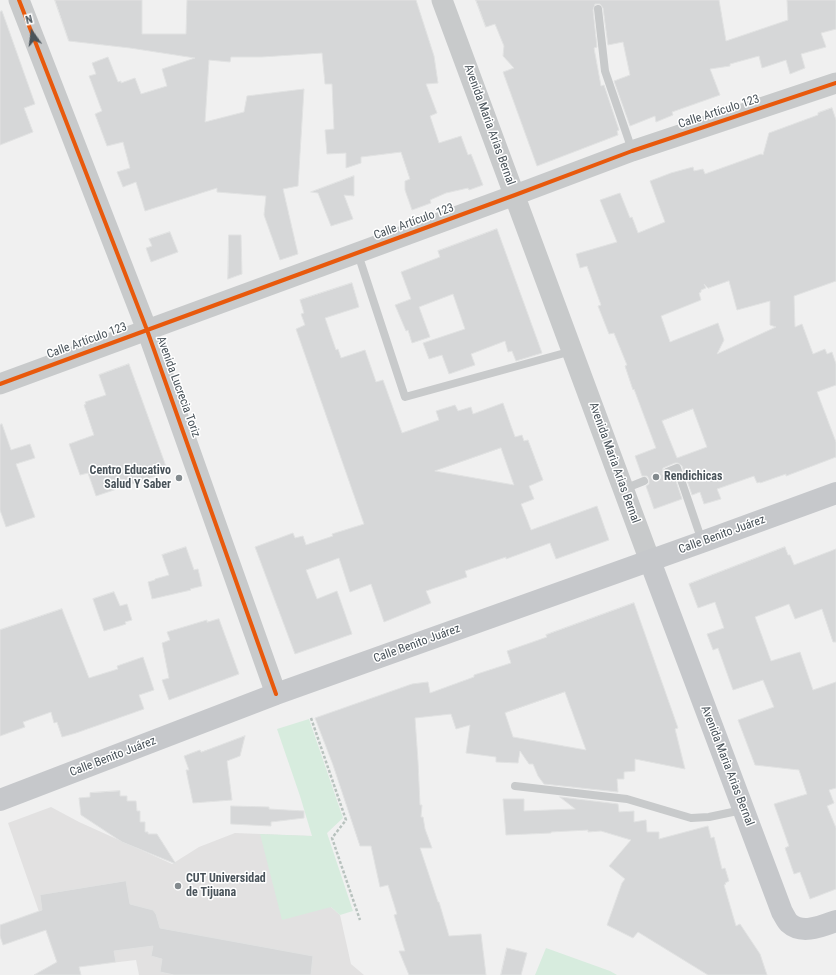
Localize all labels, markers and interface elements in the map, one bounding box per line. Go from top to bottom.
north arrow [12,12,52,52]
text: N [24,13,34,27]
street label: Avenida Maria Arias Bernal [460,63,518,187]
street label: Calle Artículo 123 [677,92,761,132]
street label: Calle Artículo 123 [372,201,456,243]
street label: Calle Artículo 123 [45,320,129,362]
street label: Avenida Lucrecia Toriz [153,335,203,439]
street label: Avenida Maria Arias Bernal [585,401,643,525]
place label: Centro Educativo Salud Y Saber [90,464,171,492]
place label: Rendichicas [664,470,722,484]
marker: Rendichicas [651,472,661,482]
marker: Centro Educativo Salud Y Saber [174,473,184,483]
street label: Calle Benito Juárez [677,513,767,557]
street label: Calle Benito Juárez [372,622,462,666]
street label: Avenida Maria Arias Bernal [697,704,757,828]
street label: Calle Benito Juárez [68,734,158,780]
place label: CUT Universidad de Tijuana [186,872,266,900]
marker: CUT Universidad de Tijuana [173,881,183,891]

